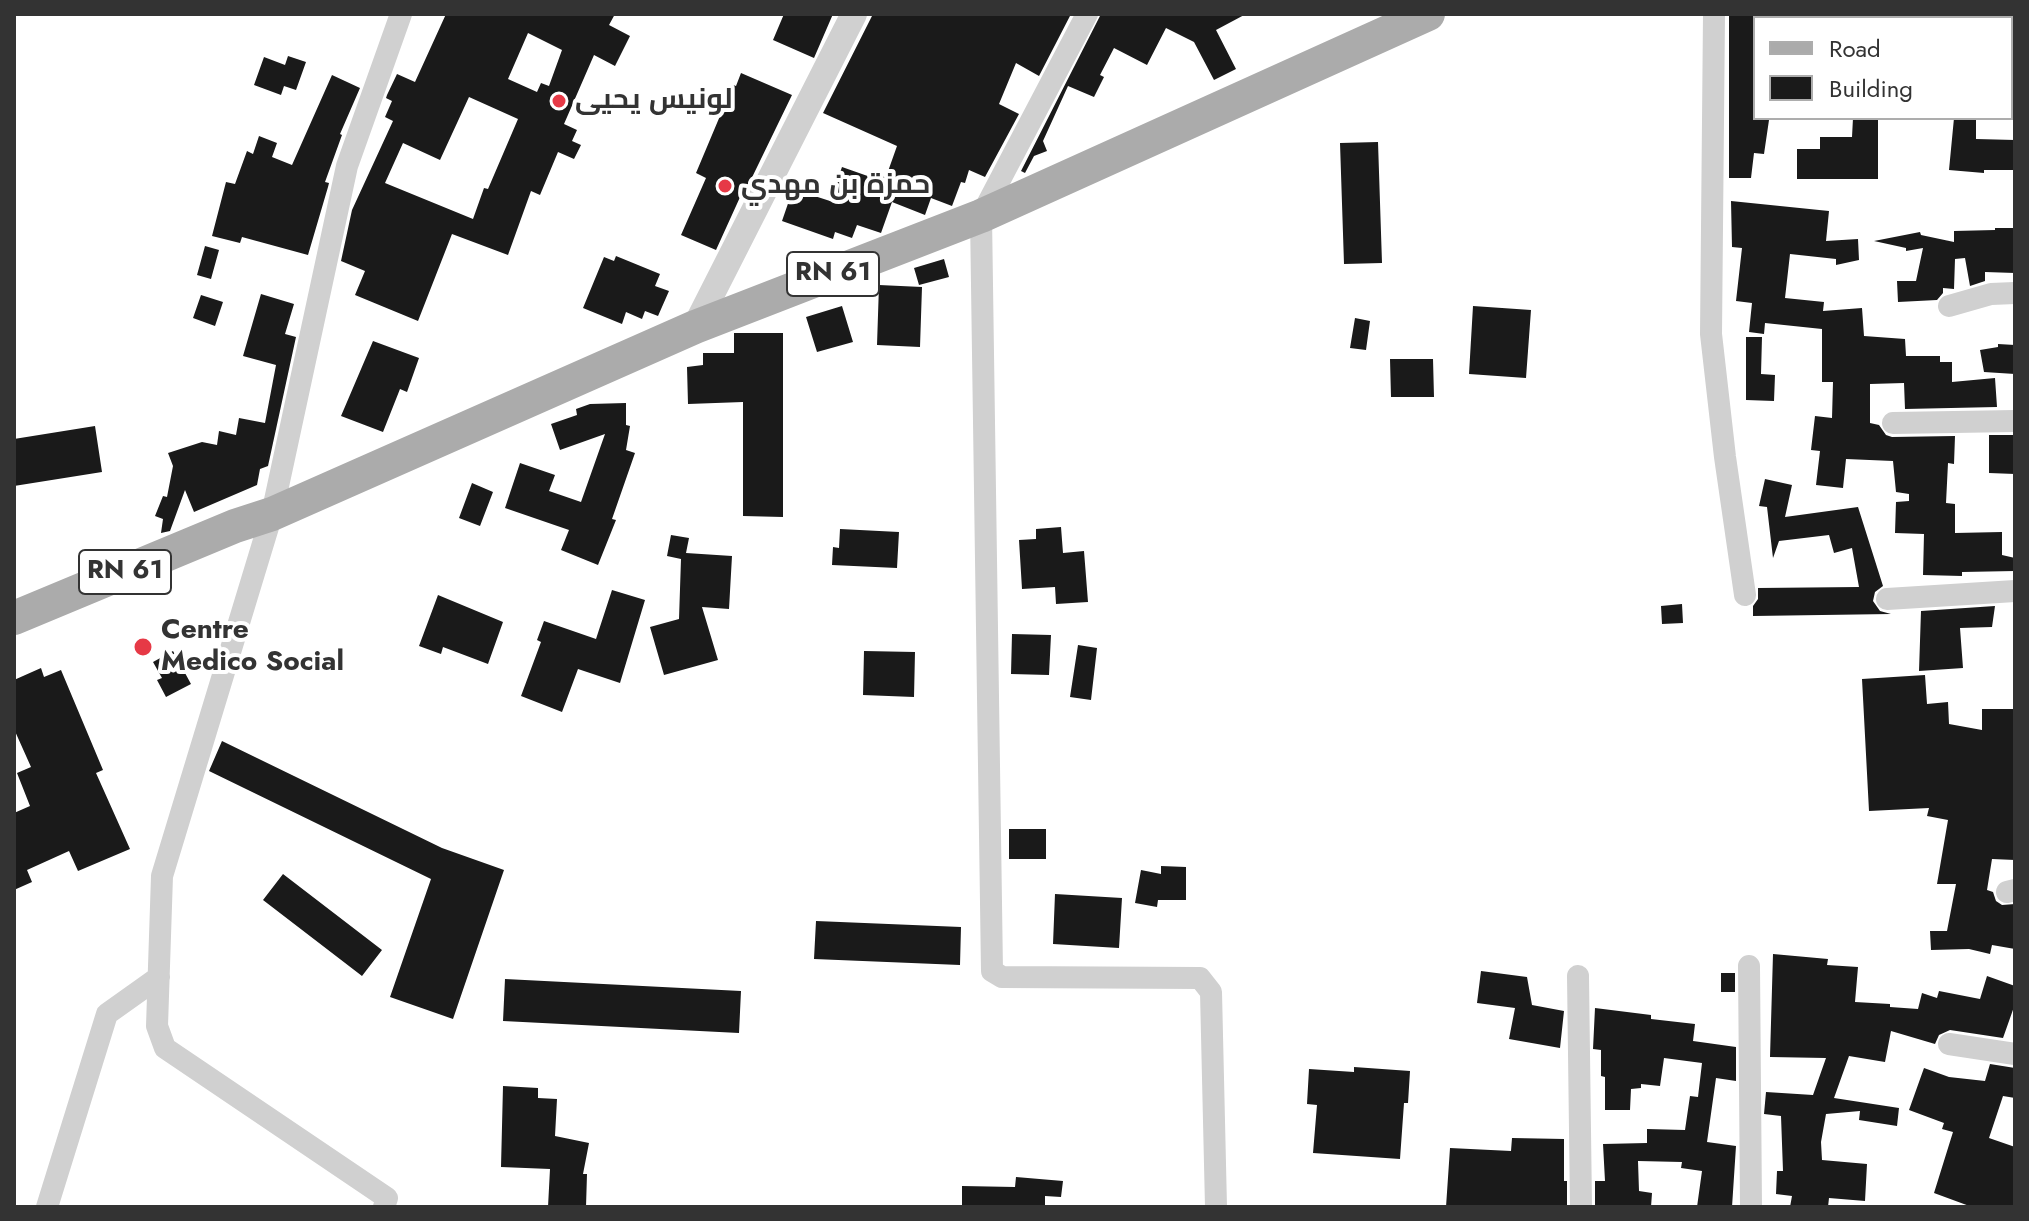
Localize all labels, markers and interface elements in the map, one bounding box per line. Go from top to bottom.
legend [1753,16,2013,120]
text: Road [1829,31,1881,66]
text: Building [1829,71,1913,106]
place label: لونيس يحيى [575,84,733,118]
marker: لونيس يحيى [550,92,568,110]
place label: حمزة بن مهدي [741,169,930,203]
marker: حمزة بن مهدي [716,177,734,195]
road number: RN 61 [787,252,879,296]
road number: RN 61 [79,550,171,594]
place label: Centre Medico Social [161,614,344,680]
marker: Centre Medico Social [132,636,154,658]

